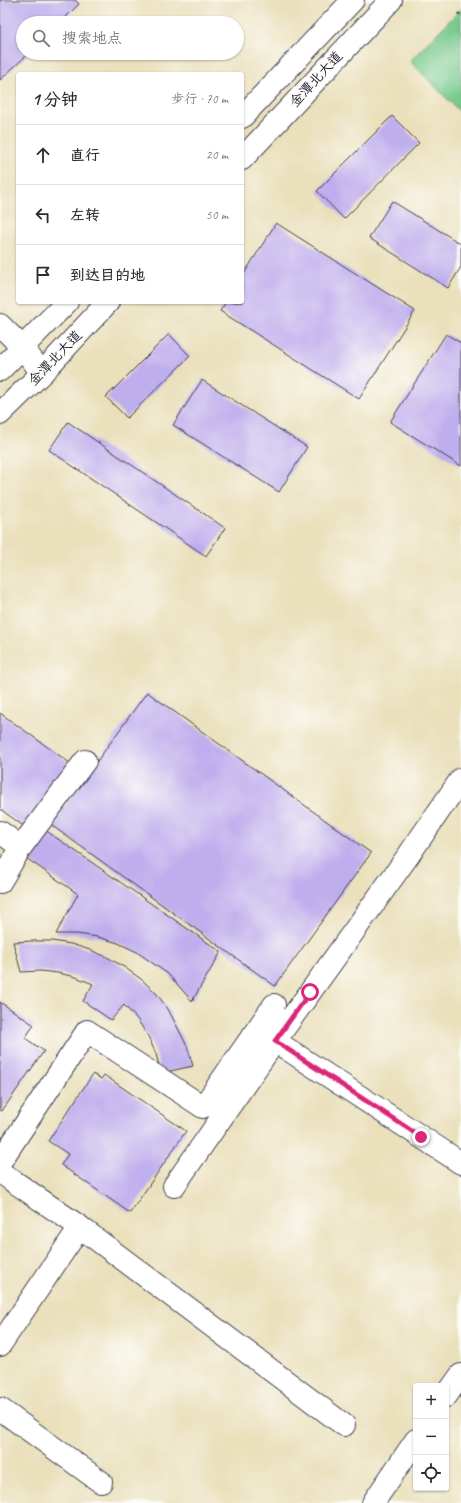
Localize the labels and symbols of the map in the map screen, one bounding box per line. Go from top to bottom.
street label: 金潭北大道 [286,48,346,110]
street label: 金潭北大道 [25,327,85,389]
route start [301,983,319,1001]
route end [412,1128,430,1146]

